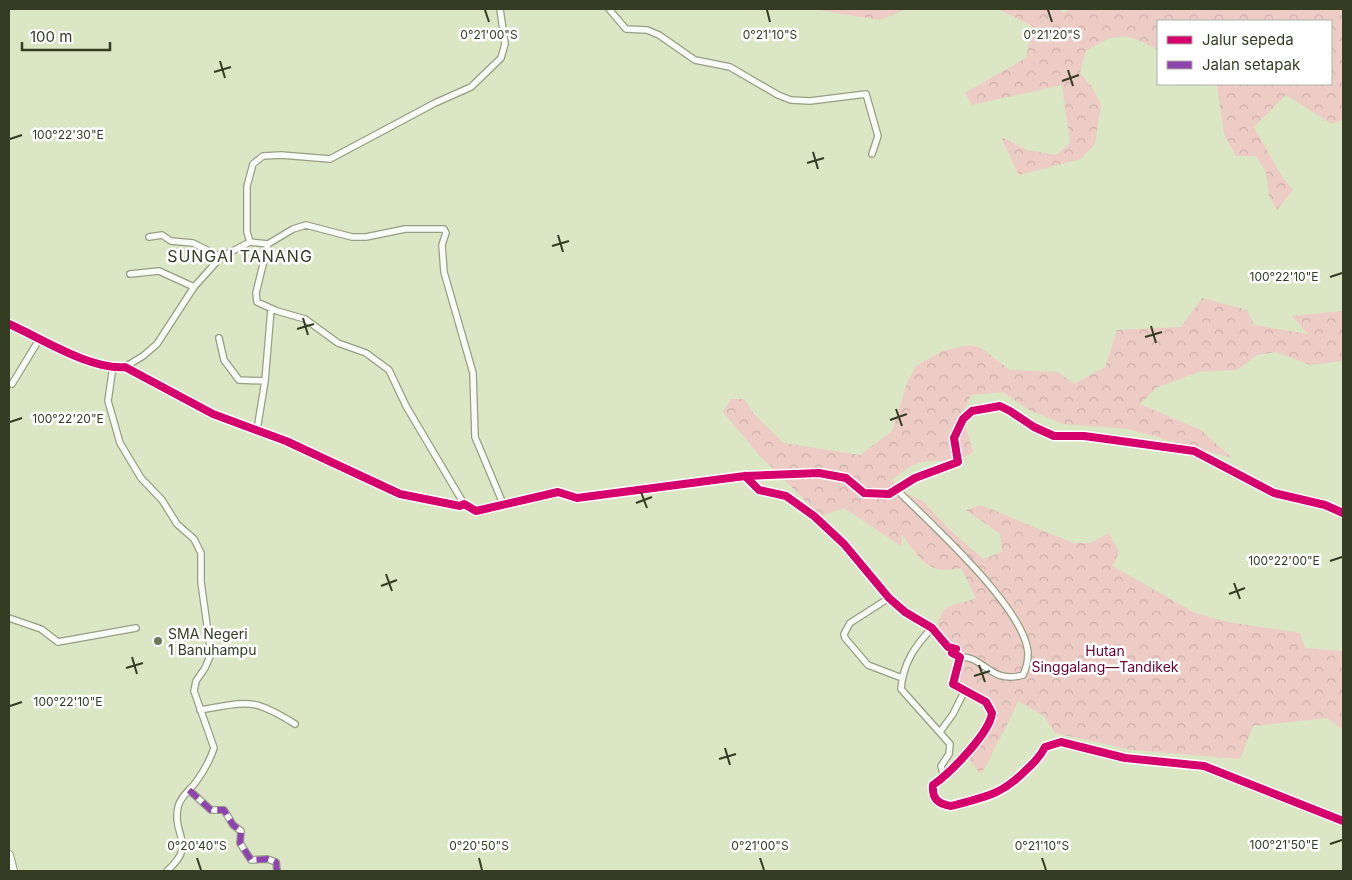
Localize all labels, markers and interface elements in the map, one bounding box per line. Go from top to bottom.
scale bar [22,20,110,52]
legend [1157,20,1332,85]
text: 100 m [30,27,72,46]
text: 0°21'00"S [460,27,518,42]
text: 0°21'10"S [743,27,798,42]
text: 0°21'20"S [1023,27,1081,42]
text: Jalur sepeda [1202,30,1294,49]
text: Jalan setapak [1202,55,1301,74]
text: 100°22'30"E [32,127,104,142]
district label: SUNGAI TANANG [167,246,313,266]
text: 100°22'10"E [1250,269,1318,284]
text: 100°22'20"E [32,411,104,426]
text: 100°22'00"E [1248,553,1320,568]
place label: SMA Negeri 1 Banuhampu [168,625,256,658]
marker: SMA Negeri 1 Banuhampu [152,635,164,647]
park label: Hutan Singgalang—Tandikek [1031,642,1179,675]
text: 100°22'10"E [34,694,102,709]
text: 100°21'50"E [1250,837,1318,852]
text: 0°20'40"S [167,838,227,853]
text: 0°20'50"S [449,838,509,853]
text: 0°21'00"S [731,838,789,853]
text: 0°21'10"S [1015,838,1070,853]

